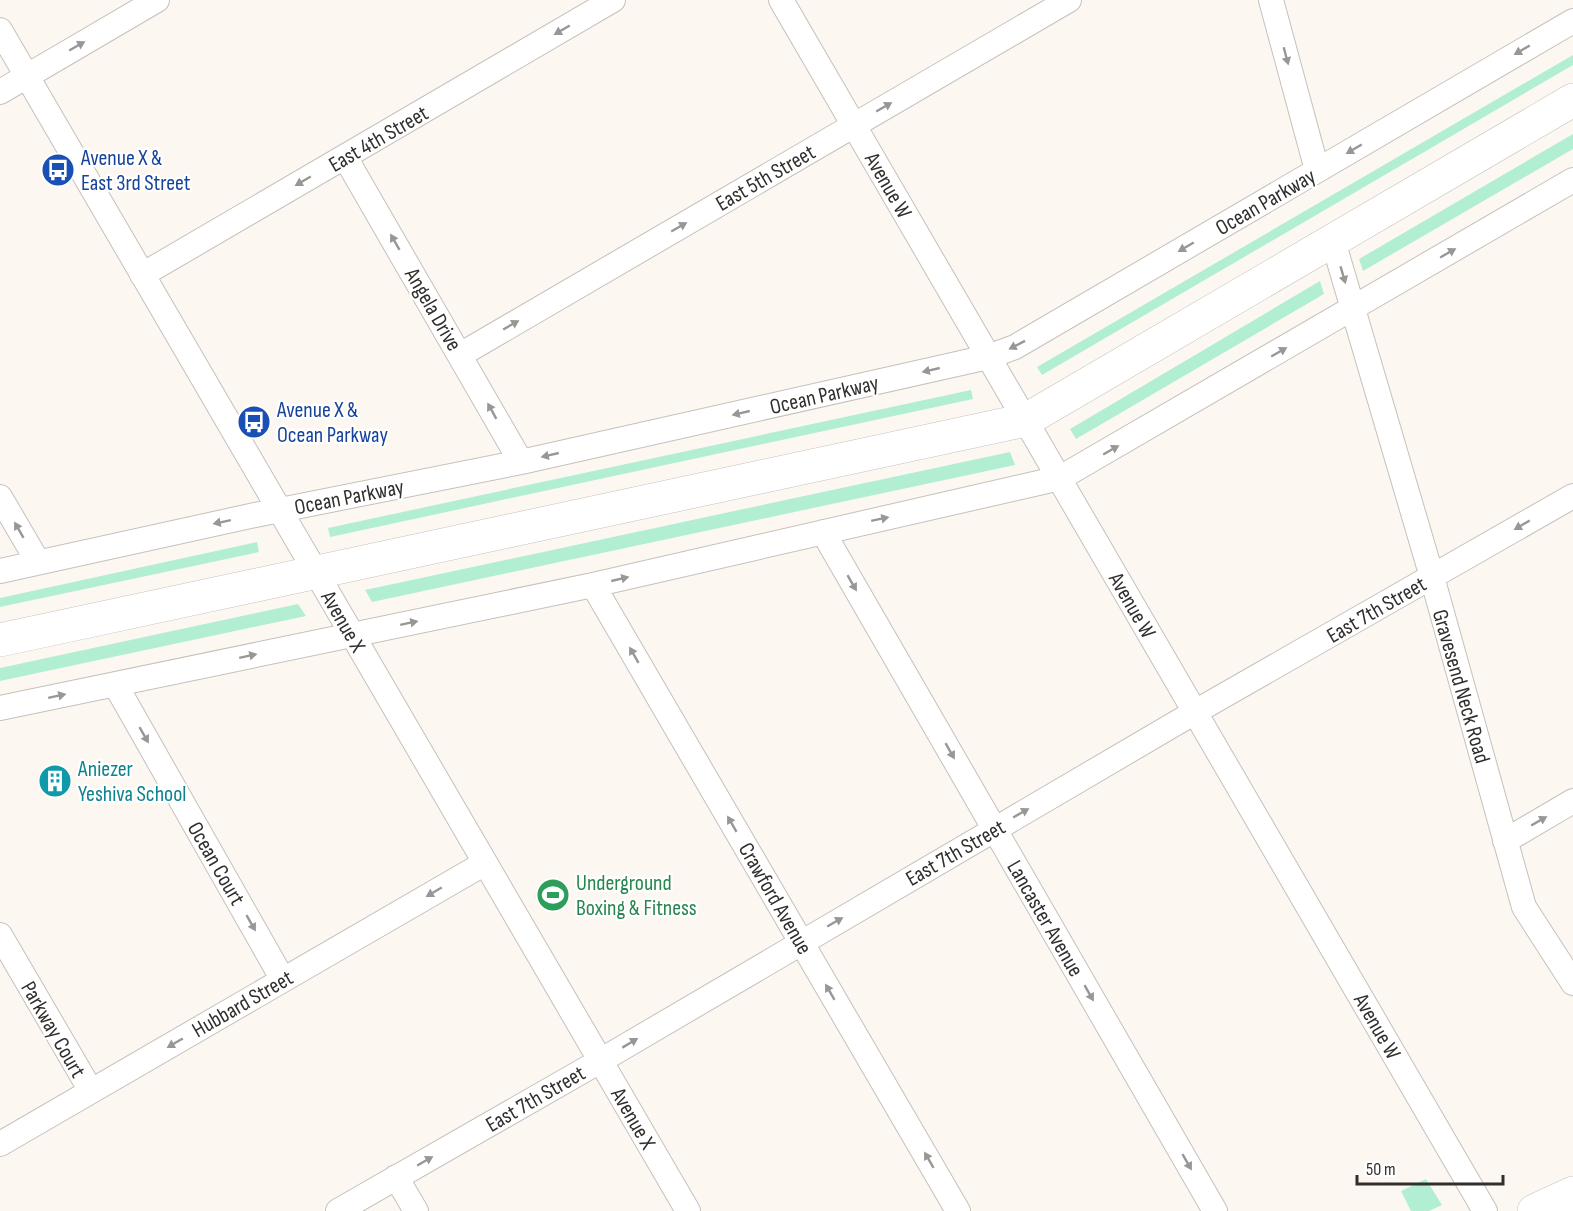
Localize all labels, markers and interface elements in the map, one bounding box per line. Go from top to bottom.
one-way arrow [554,24,570,35]
one-way arrow [69,41,85,52]
one-way arrow [1514,45,1531,55]
one-way arrow [1282,47,1292,66]
street label: East 4th Street [324,100,434,179]
one-way arrow [876,102,892,113]
street label: East 5th Street [711,139,820,218]
one-way arrow [1346,143,1362,154]
place label: Avenue X & East 3rd Street [80,145,191,197]
street label: Avenue W [858,147,917,224]
bus stop icon: Avenue X & East 3rd Street [40,152,76,188]
street label: Ocean Parkway [1211,163,1321,242]
one-way arrow [295,176,312,186]
one-way arrow [671,222,688,232]
one-way arrow [389,234,400,250]
one-way arrow [1177,242,1194,252]
one-way arrow [1439,248,1456,258]
street label: Angela Drive [398,263,467,356]
one-way arrow [1339,266,1348,284]
one-way arrow [503,320,519,331]
one-way arrow [1008,339,1026,349]
one-way arrow [1271,346,1287,357]
one-way arrow [921,366,940,375]
street label: Ocean Parkway [767,370,882,421]
place label: Avenue X & Ocean Parkway [276,397,388,449]
one-way arrow [487,402,497,419]
bus stop icon: Avenue X & Ocean Parkway [236,404,272,440]
one-way arrow [732,408,750,418]
one-way arrow [1103,444,1119,455]
one-way arrow [541,451,560,461]
street label: Ocean Parkway [292,474,407,521]
one-way arrow [871,514,889,524]
one-way arrow [212,518,231,527]
one-way arrow [1513,520,1530,530]
one-way arrow [14,521,24,538]
street label: Avenue W [1102,567,1161,644]
street label: East 7th Street [1322,571,1432,650]
one-way arrow [611,573,629,583]
one-way arrow [847,574,857,591]
street label: Avenue X [314,585,371,658]
street label: Gravesend Neck Road [1426,606,1495,766]
one-way arrow [399,618,418,627]
one-way arrow [629,646,639,663]
one-way arrow [239,651,258,660]
one-way arrow [48,691,67,700]
one-way arrow [139,727,149,744]
one-way arrow [944,743,954,760]
place label: Aniezer Yeshiva School [77,756,186,808]
building icon: Aniezer Yeshiva School [37,763,73,799]
one-way arrow [1013,808,1029,819]
street label: East 7th Street [901,814,1011,893]
one-way arrow [727,816,738,832]
one-way arrow [1531,816,1548,826]
street label: Ocean Court [181,817,251,911]
street label: Crawford Avenue [732,838,818,959]
street label: Lancaster Avenue [1001,856,1089,982]
place label: Underground Boxing & Fitness [576,870,697,922]
sports icon: Underground Boxing & Fitness [535,877,571,913]
one-way arrow [425,887,442,897]
one-way arrow [245,915,256,931]
one-way arrow [826,917,843,927]
street label: Hubbard Street [187,964,298,1044]
street label: Parkway Court [14,977,91,1083]
one-way arrow [825,984,836,1000]
one-way arrow [1084,985,1094,1002]
street label: Avenue W [1347,988,1406,1065]
one-way arrow [167,1037,183,1048]
one-way arrow [622,1037,638,1048]
street label: East 7th Street [481,1060,591,1139]
street label: Avenue X [604,1082,661,1155]
scale bar [1357,1148,1502,1186]
one-way arrow [924,1152,934,1169]
one-way arrow [1181,1154,1192,1170]
one-way arrow [417,1155,433,1166]
text: 50 m [1366,1159,1396,1180]

